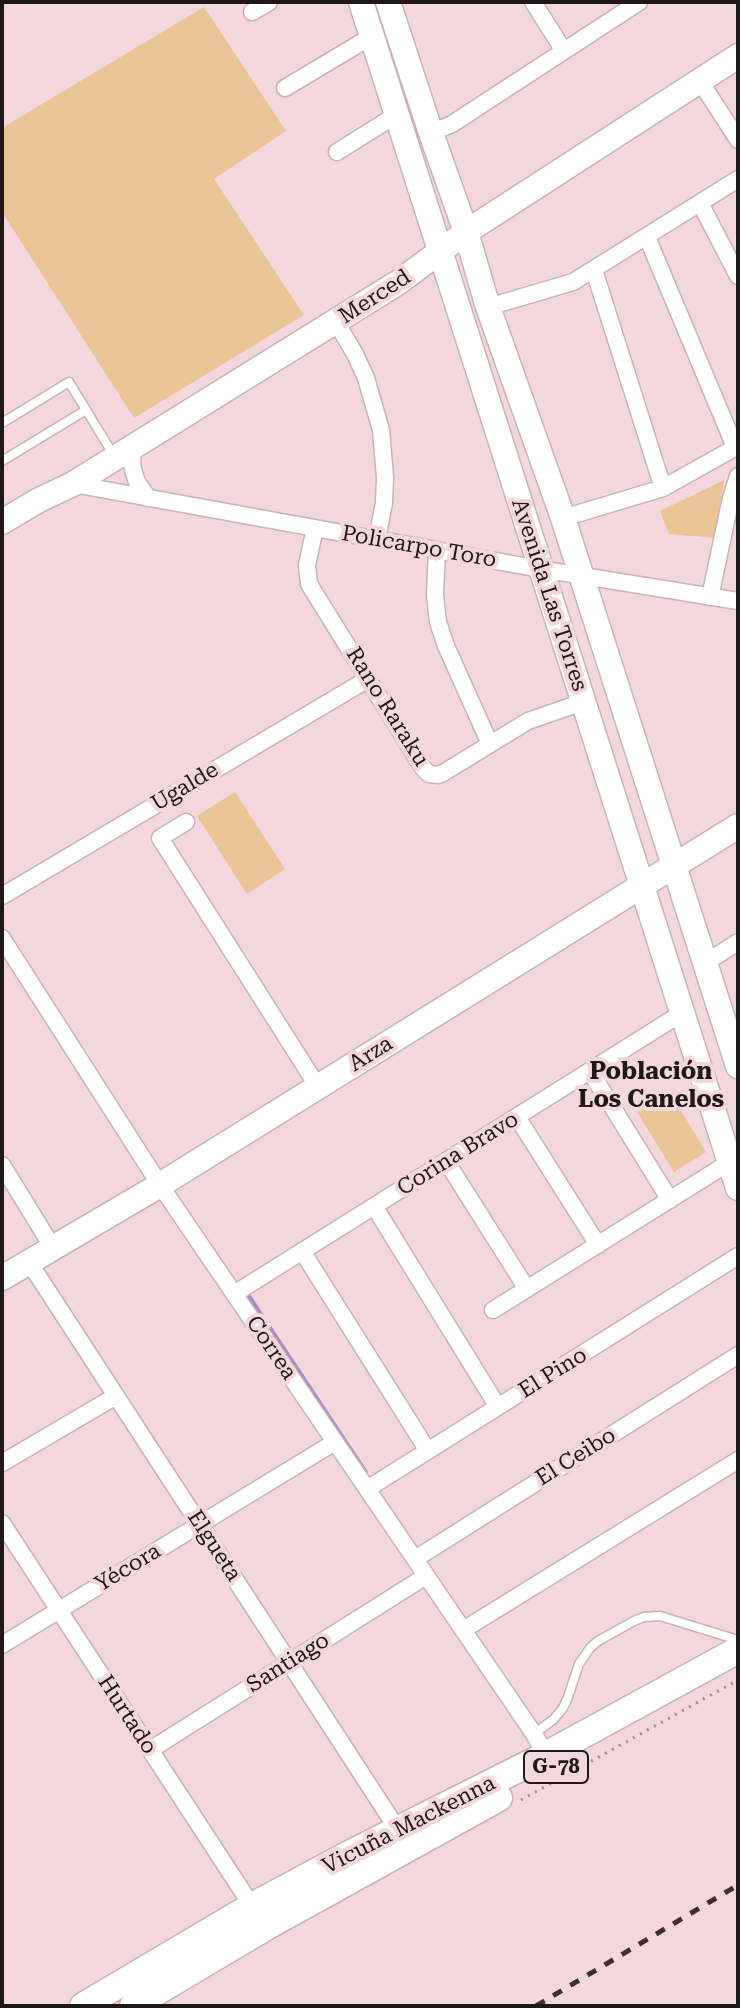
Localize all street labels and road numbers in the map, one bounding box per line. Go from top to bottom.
street label: Merced [334,264,416,330]
street label: Avenida Las Torres [505,495,593,695]
street label: Policarpo Toro [339,520,499,574]
street label: Rano Raraku [340,643,434,771]
street label: Ugalde [147,757,223,817]
street label: Arza [344,1030,398,1078]
street label: Corina Bravo [393,1106,523,1202]
street label: Correa [240,1311,302,1385]
street label: El Pino [514,1342,592,1404]
street label: El Ceibo [531,1422,621,1492]
street label: Elgueta [181,1506,247,1586]
street label: Yécora [90,1538,166,1598]
street label: Santiago [242,1627,334,1699]
street label: Hurtado [92,1671,162,1759]
road number: G-78 [524,1751,588,1783]
street label: Vicuña Mackenna [318,1770,500,1880]

